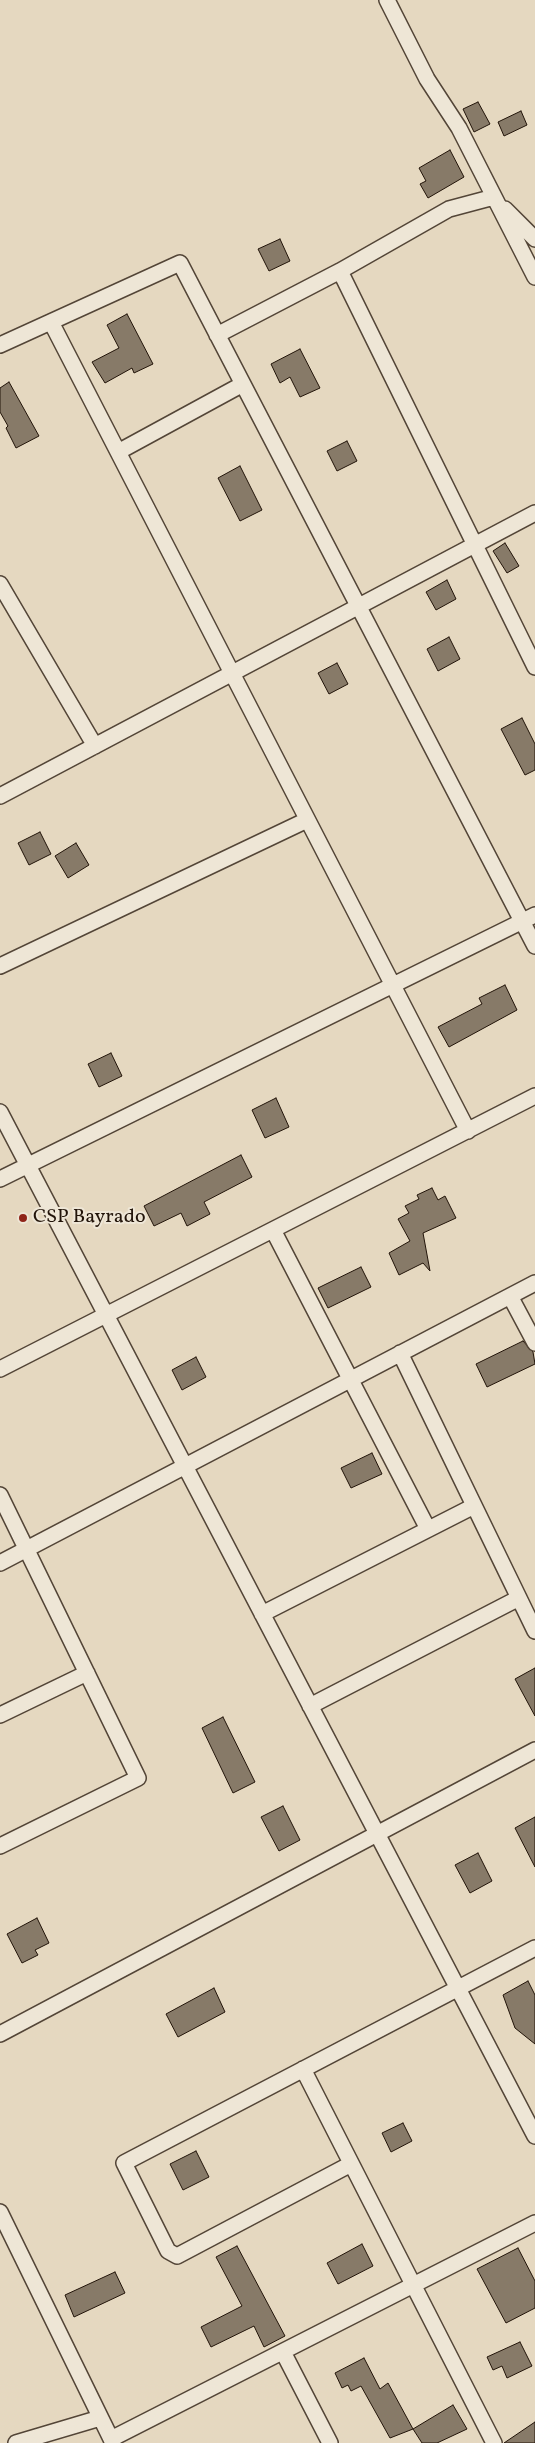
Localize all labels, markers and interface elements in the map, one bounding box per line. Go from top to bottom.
place label: CSP Bayrado [33,1206,146,1230]
marker: CSP Bayrado [17,1212,29,1224]

